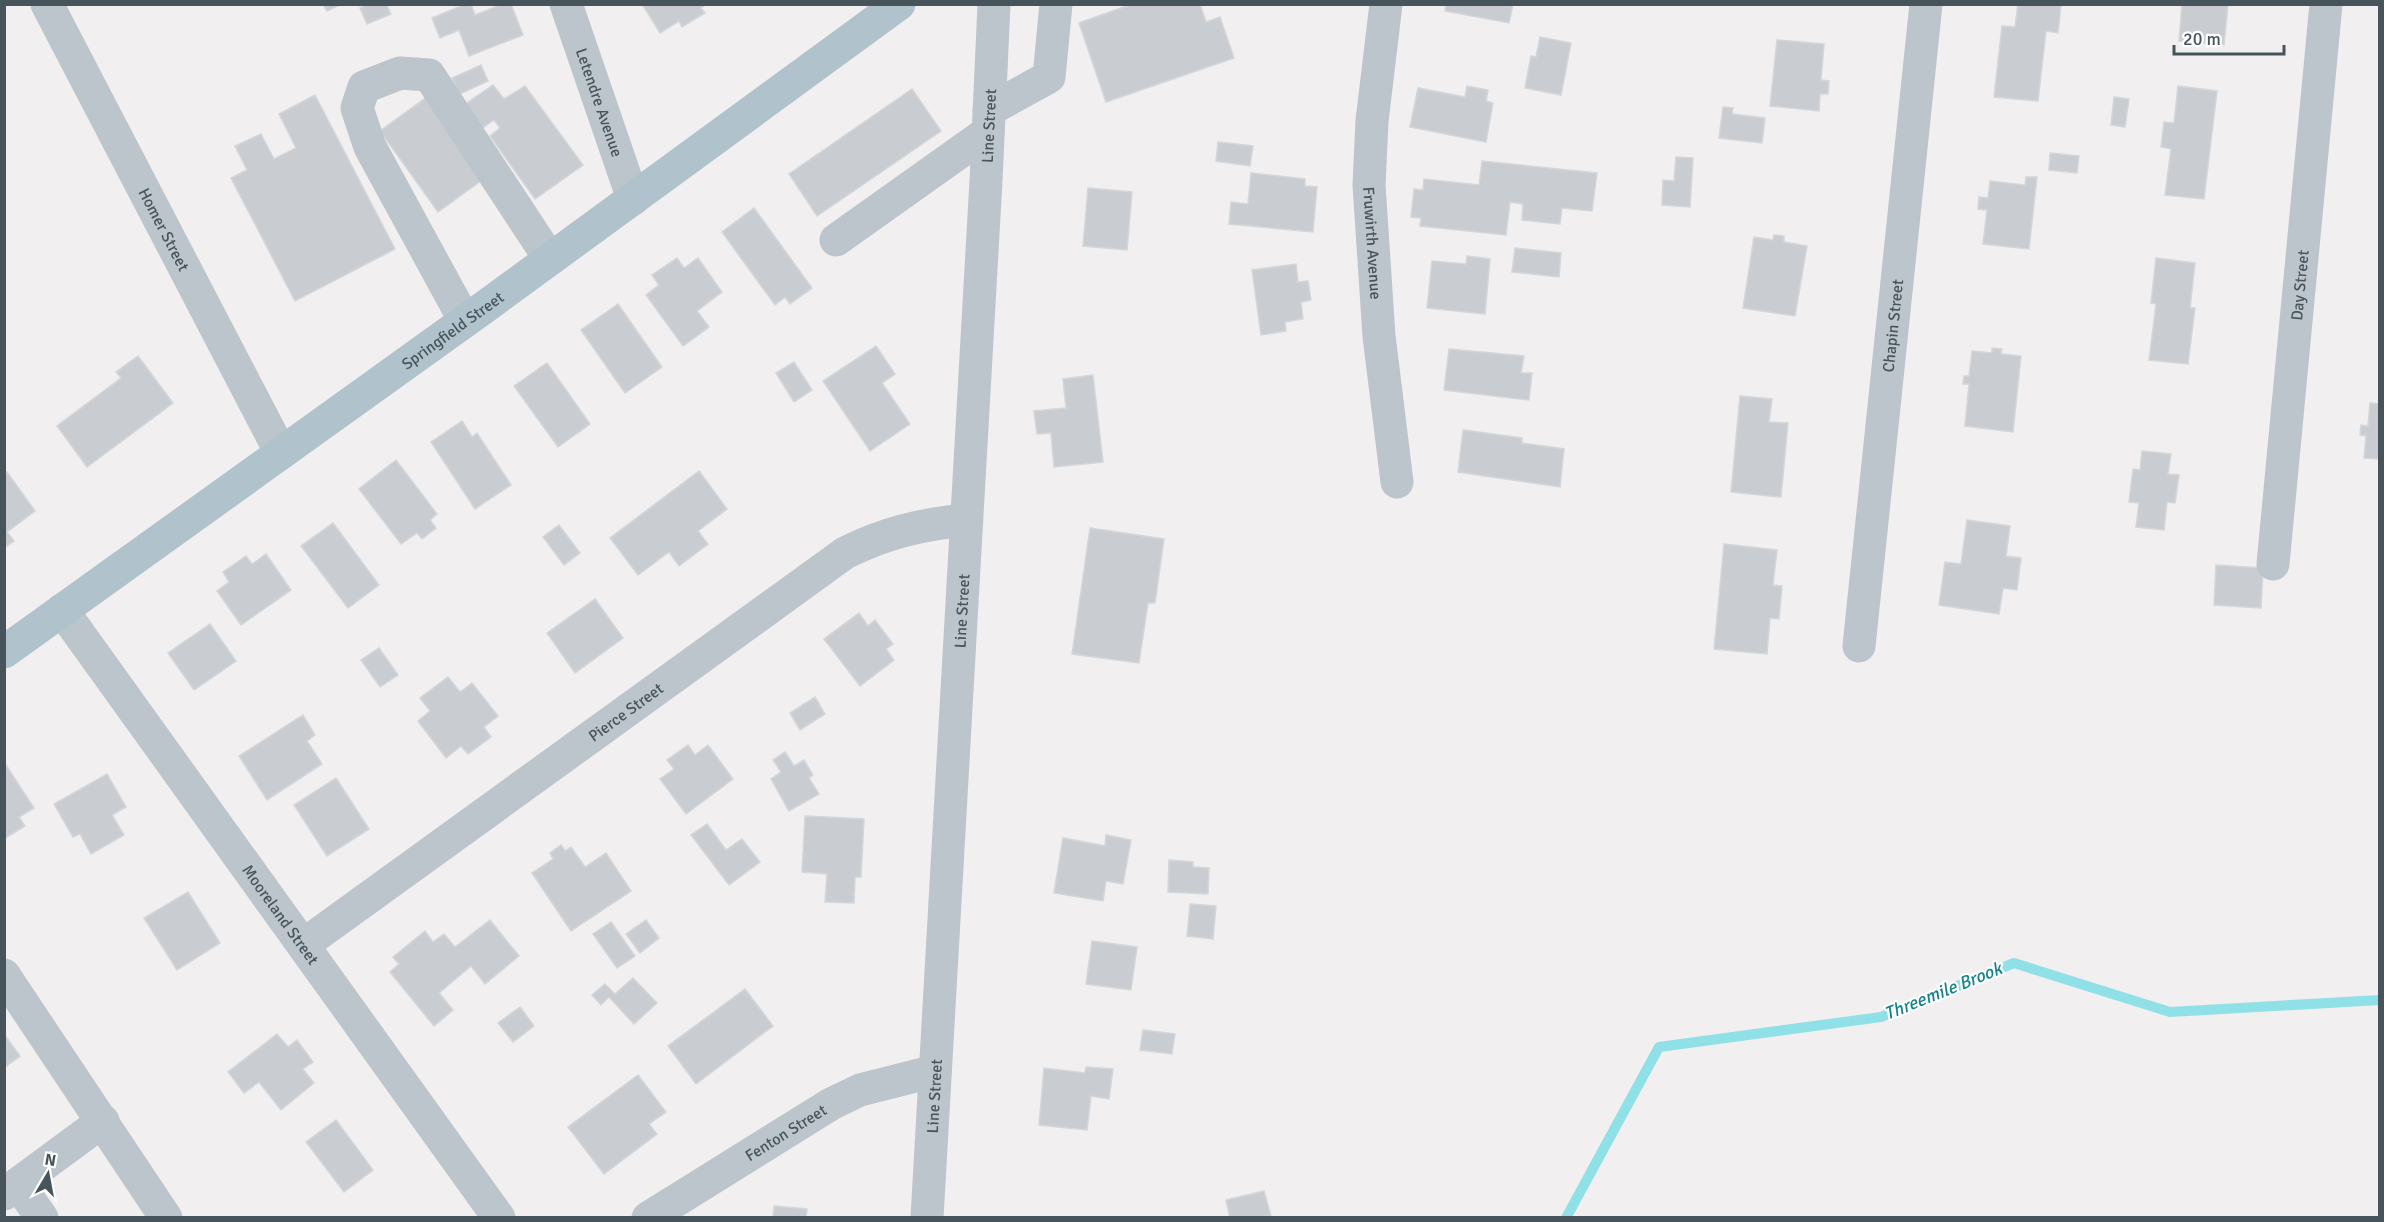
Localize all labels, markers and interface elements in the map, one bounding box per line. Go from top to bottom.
scale bar [2174,18,2284,56]
text: 20 m [2183,28,2221,50]
street label: Letendre Avenue [571,46,627,160]
street label: Line Street [978,88,1001,163]
street label: Homer Street [134,185,194,275]
street label: Fruwirth Avenue [1358,186,1386,300]
street label: Day Street [2287,249,2314,322]
street label: Chapin Street [1879,278,1908,373]
street label: Springfield Street [398,287,508,374]
street label: Line Street [950,573,975,649]
street label: Pierce Street [585,679,668,746]
street label: Mooreland Street [237,861,323,969]
water label: Threemile Brook [1881,957,2007,1025]
street label: Line Street [923,1058,947,1134]
street label: Fenton Street [742,1100,831,1166]
north arrow [18,1144,78,1204]
text: N [43,1149,58,1171]

